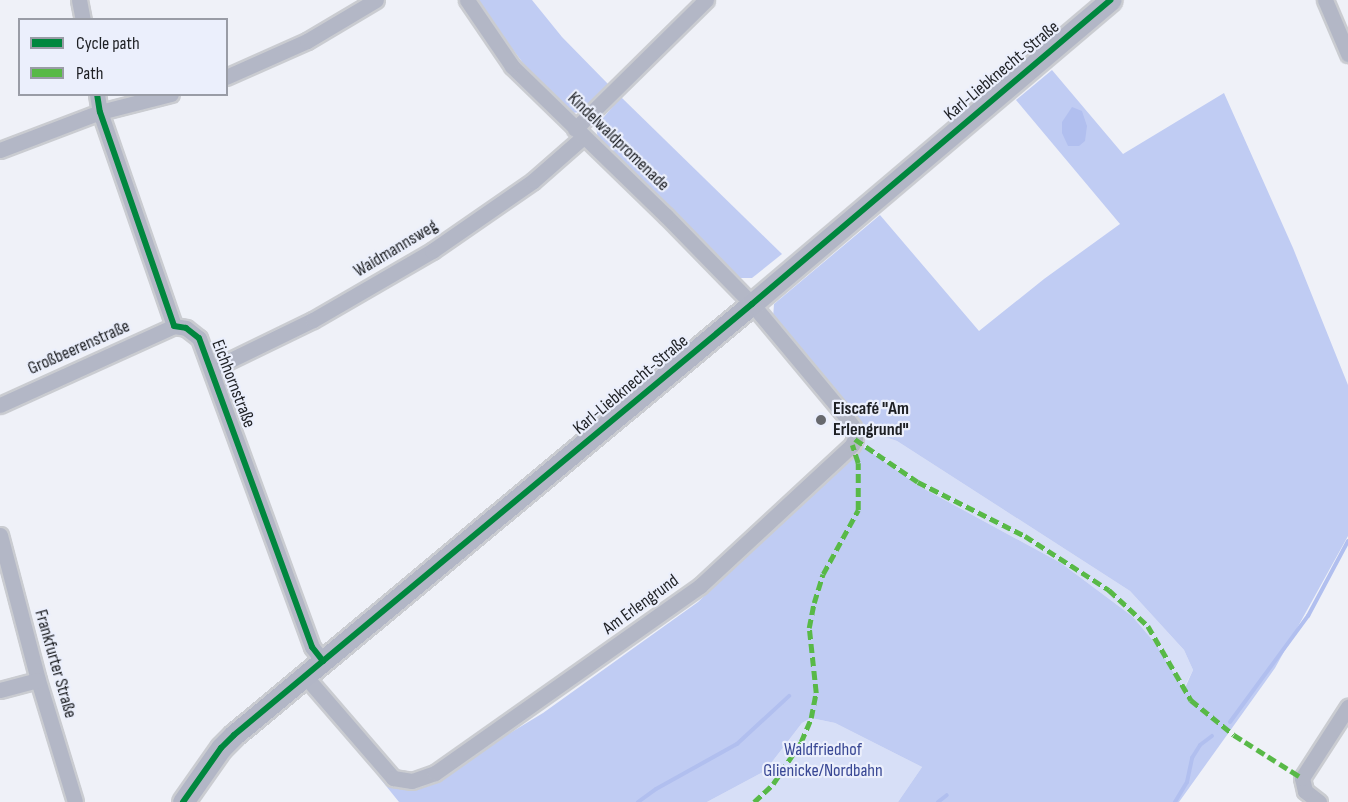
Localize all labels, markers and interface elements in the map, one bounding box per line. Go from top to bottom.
street label: Karl-Liebknecht-Straße [940,17,1064,125]
legend [18,18,228,96]
text: Cycle path [76,33,140,54]
text: Path [76,63,104,84]
street label: Kindelwaldpromenade [563,88,673,196]
street label: Waidmannsweg [350,216,442,282]
street label: Großbeerenstraße [25,316,133,380]
street label: Karl-Liebknecht-Straße [569,331,693,439]
street label: Eichhornstraße [206,337,260,431]
place label: Eiscafé "Am Erlengrund" [833,399,909,442]
marker: Eiscafé "Am Erlengrund" [814,413,828,427]
street label: Am Erlengrund [599,570,683,640]
street label: Frankfurter Straße [29,607,81,721]
park label: Waldfriedhof Glienicke/Nordbahn [763,740,883,783]

